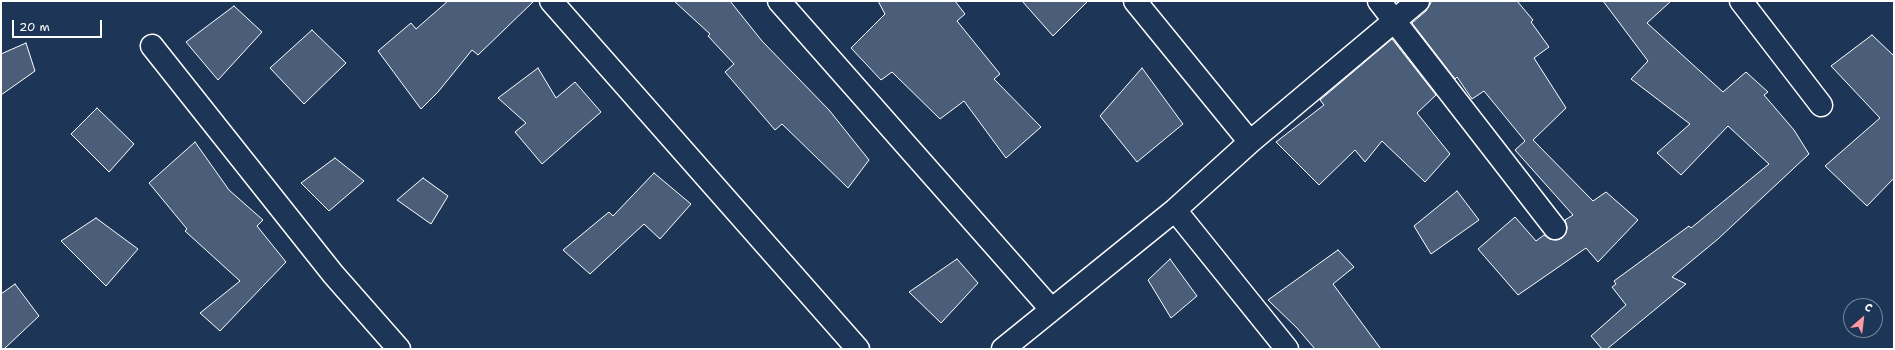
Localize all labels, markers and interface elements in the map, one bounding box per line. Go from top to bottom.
scale bar [14,12,104,38]
text: 20 m [19,19,50,35]
north arrow [1843,298,1883,338]
text: С [1862,300,1875,316]

